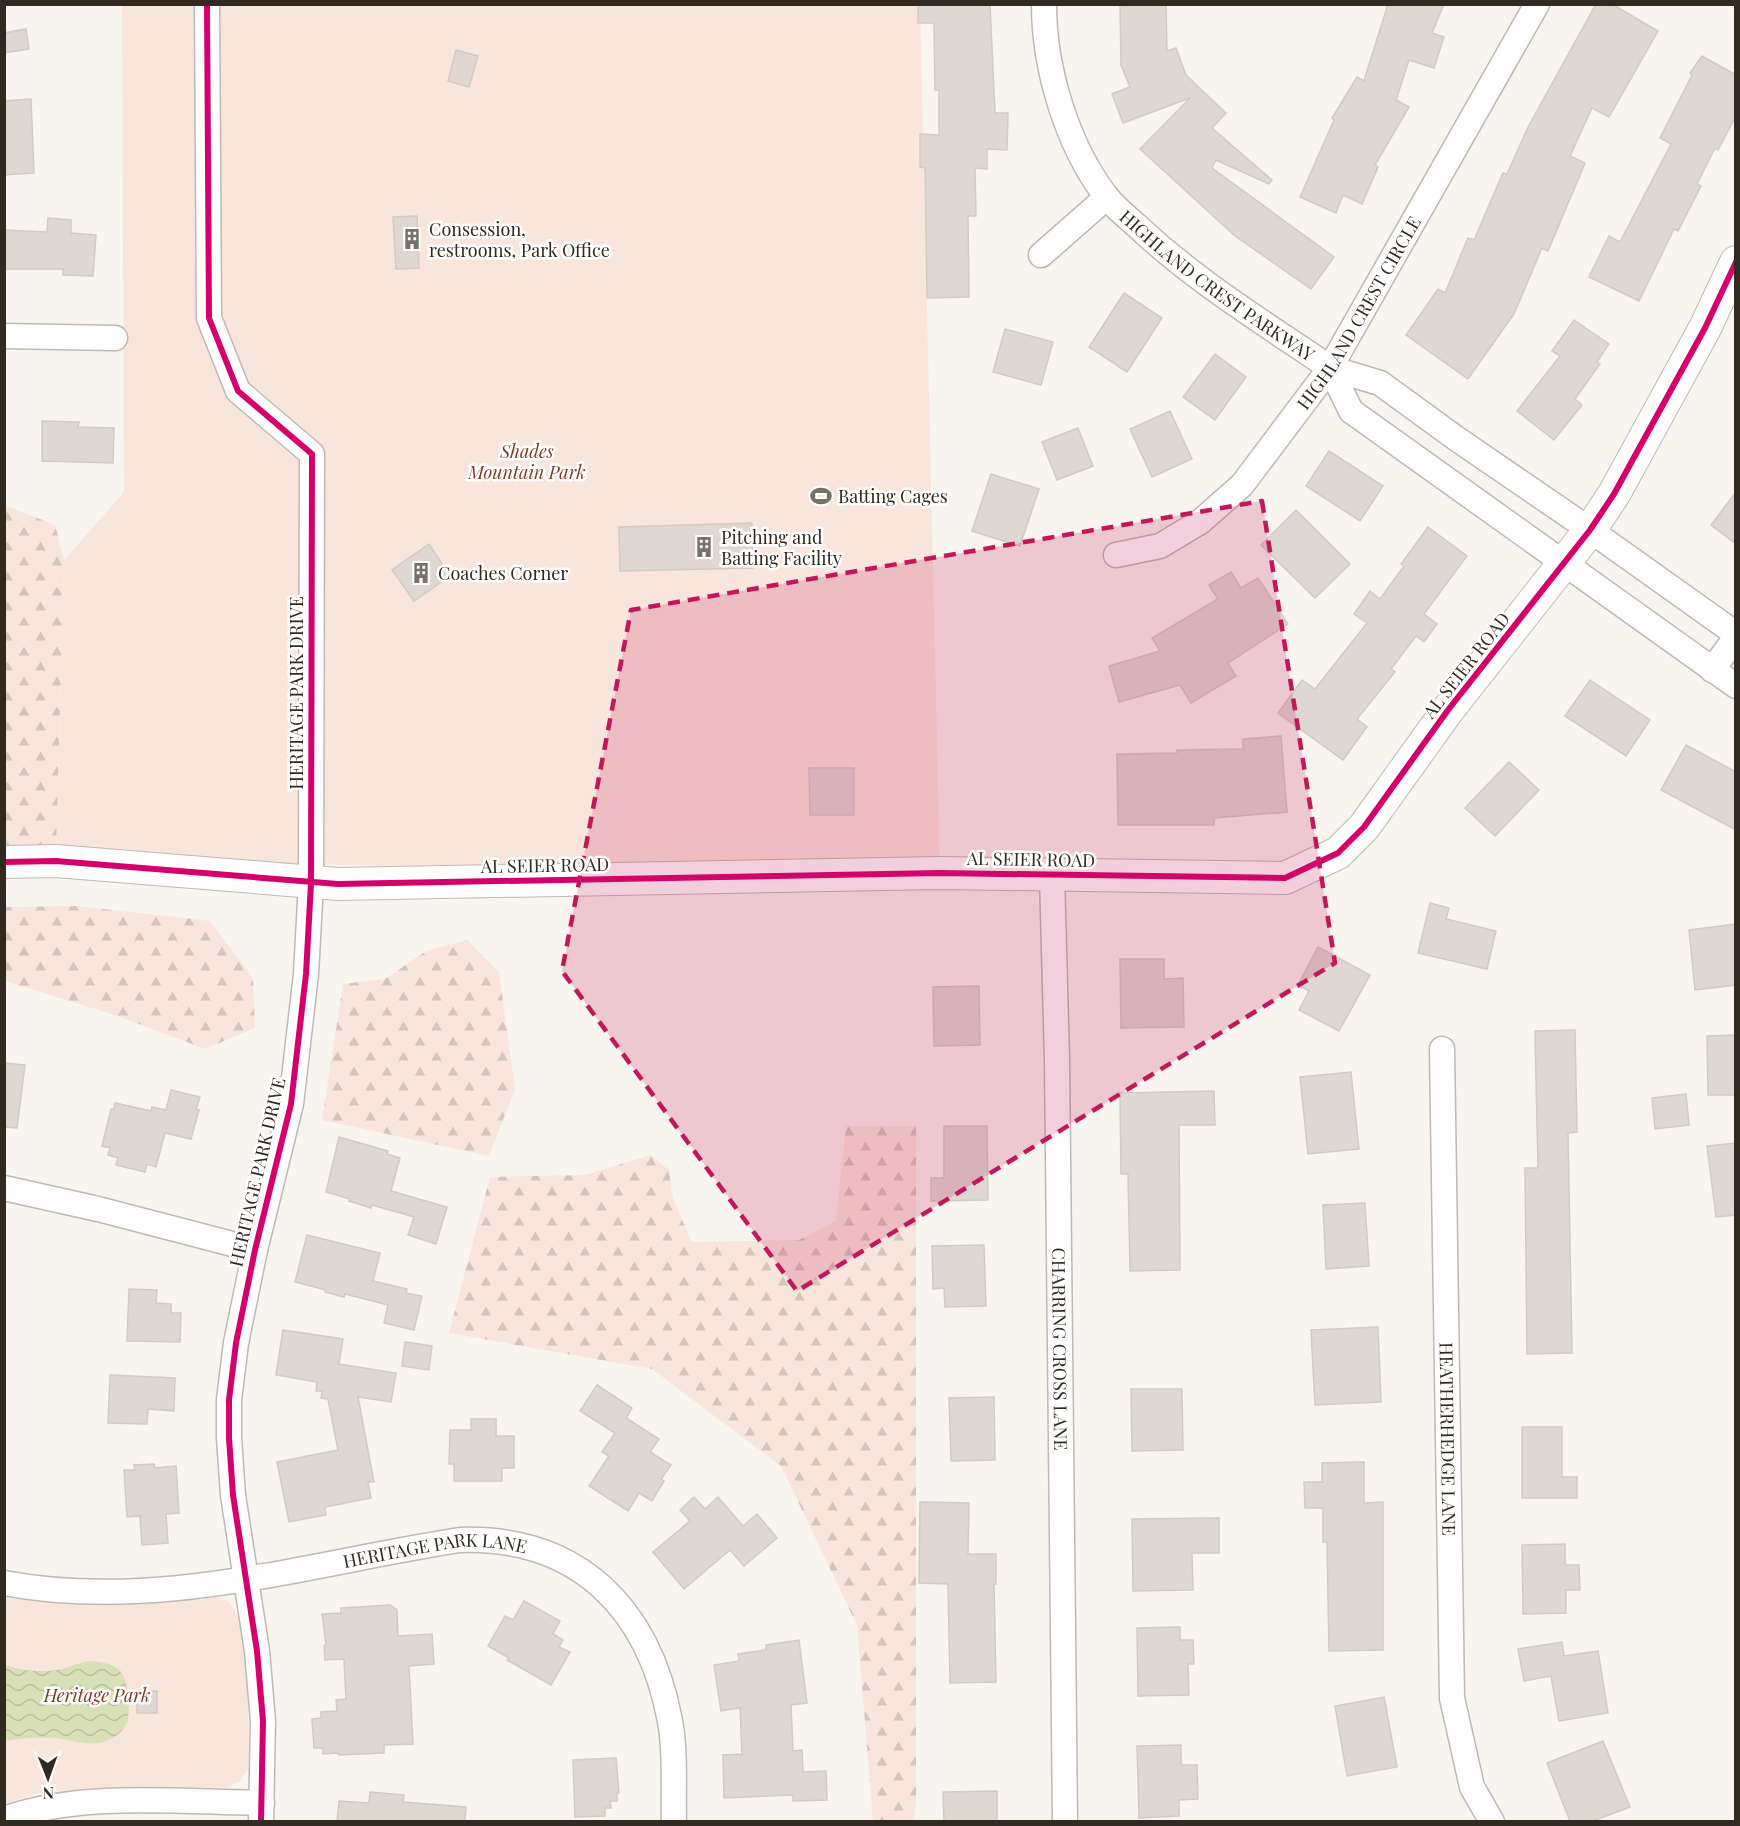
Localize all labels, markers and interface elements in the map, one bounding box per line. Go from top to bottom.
street label: HIGHLAND CREST PARKWAY [1115,204,1320,366]
street label: HIGHLAND CREST CIRCLE [1291,212,1426,414]
place label: Consession, restrooms, Park Office [429,217,610,262]
building icon: Consession, restrooms, Park Office [400,227,424,251]
park label: Shades Mountain Park [467,439,586,484]
sports icon: Batting Cages [809,484,833,508]
place label: Batting Cages [838,484,948,508]
place label: Pitching and Batting Facility [721,525,842,570]
building icon: Pitching and Batting Facility [692,535,716,559]
building icon: Coaches Corner [409,561,433,585]
place label: Coaches Corner [438,561,568,585]
street label: HERITAGE PARK DRIVE [284,596,308,790]
street label: AL SEIER ROAD [1416,607,1515,724]
street label: AL SEIER ROAD [966,846,1095,872]
street label: AL SEIER ROAD [480,852,609,878]
street label: HERITAGE PARK DRIVE [224,1075,290,1269]
street label: CHARRING CROSS LANE [1047,1247,1073,1450]
street label: HEATHERHEDGE LANE [1435,1342,1461,1536]
street label: HERITAGE PARK LANE [341,1527,529,1573]
park label: Heritage Park [43,1683,150,1707]
north arrow [18,1748,78,1808]
text: N [42,1783,54,1804]

